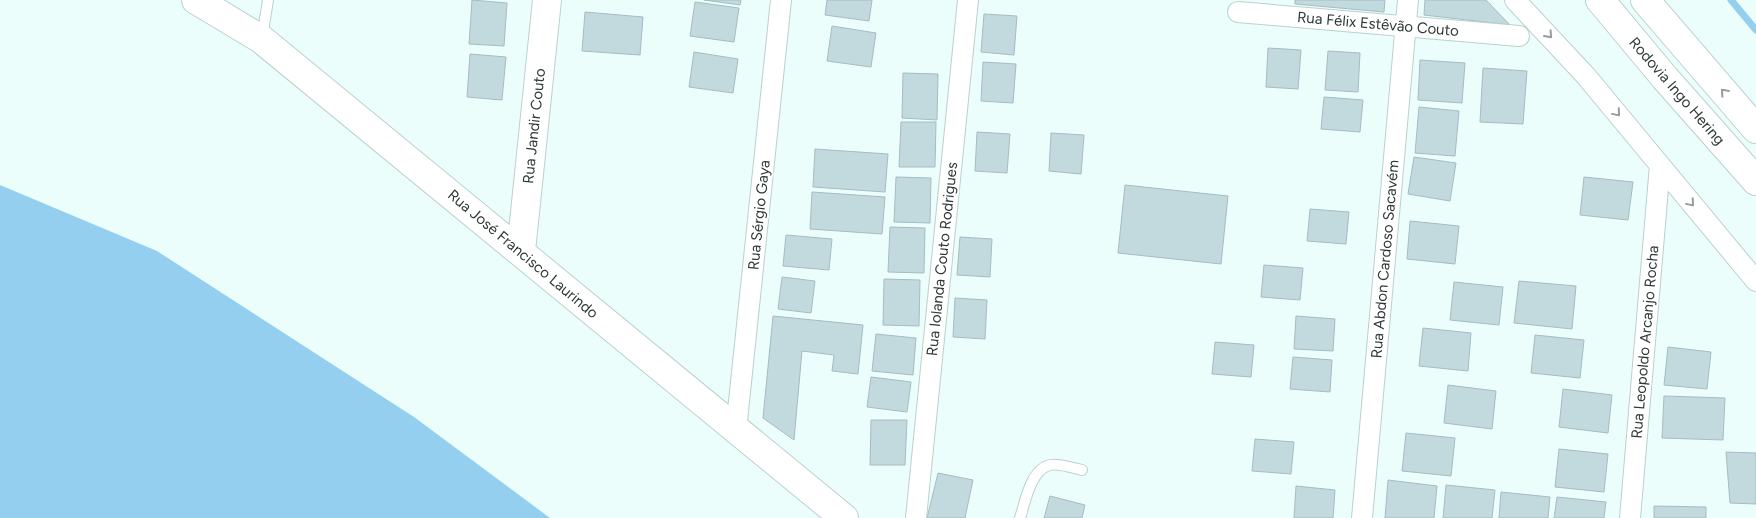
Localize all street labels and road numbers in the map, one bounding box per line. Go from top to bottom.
street label: Rua Félix Estêvão Couto [1296,8,1460,40]
street label: Rodovia Ingo Hering [1625,33,1729,149]
street label: Rua Jandir Couto [519,67,549,185]
street label: Rua Sérgio Gaya [744,159,774,271]
street label: Rua Abdon Cardoso Sacavém [1367,159,1403,359]
street label: Rua Iolanda Couto Rodrigues [923,161,961,357]
street label: Rua José Francisco Laurindo [444,186,602,322]
street label: Rua Leopoldo Arcanjo Rocha [1628,245,1662,439]

